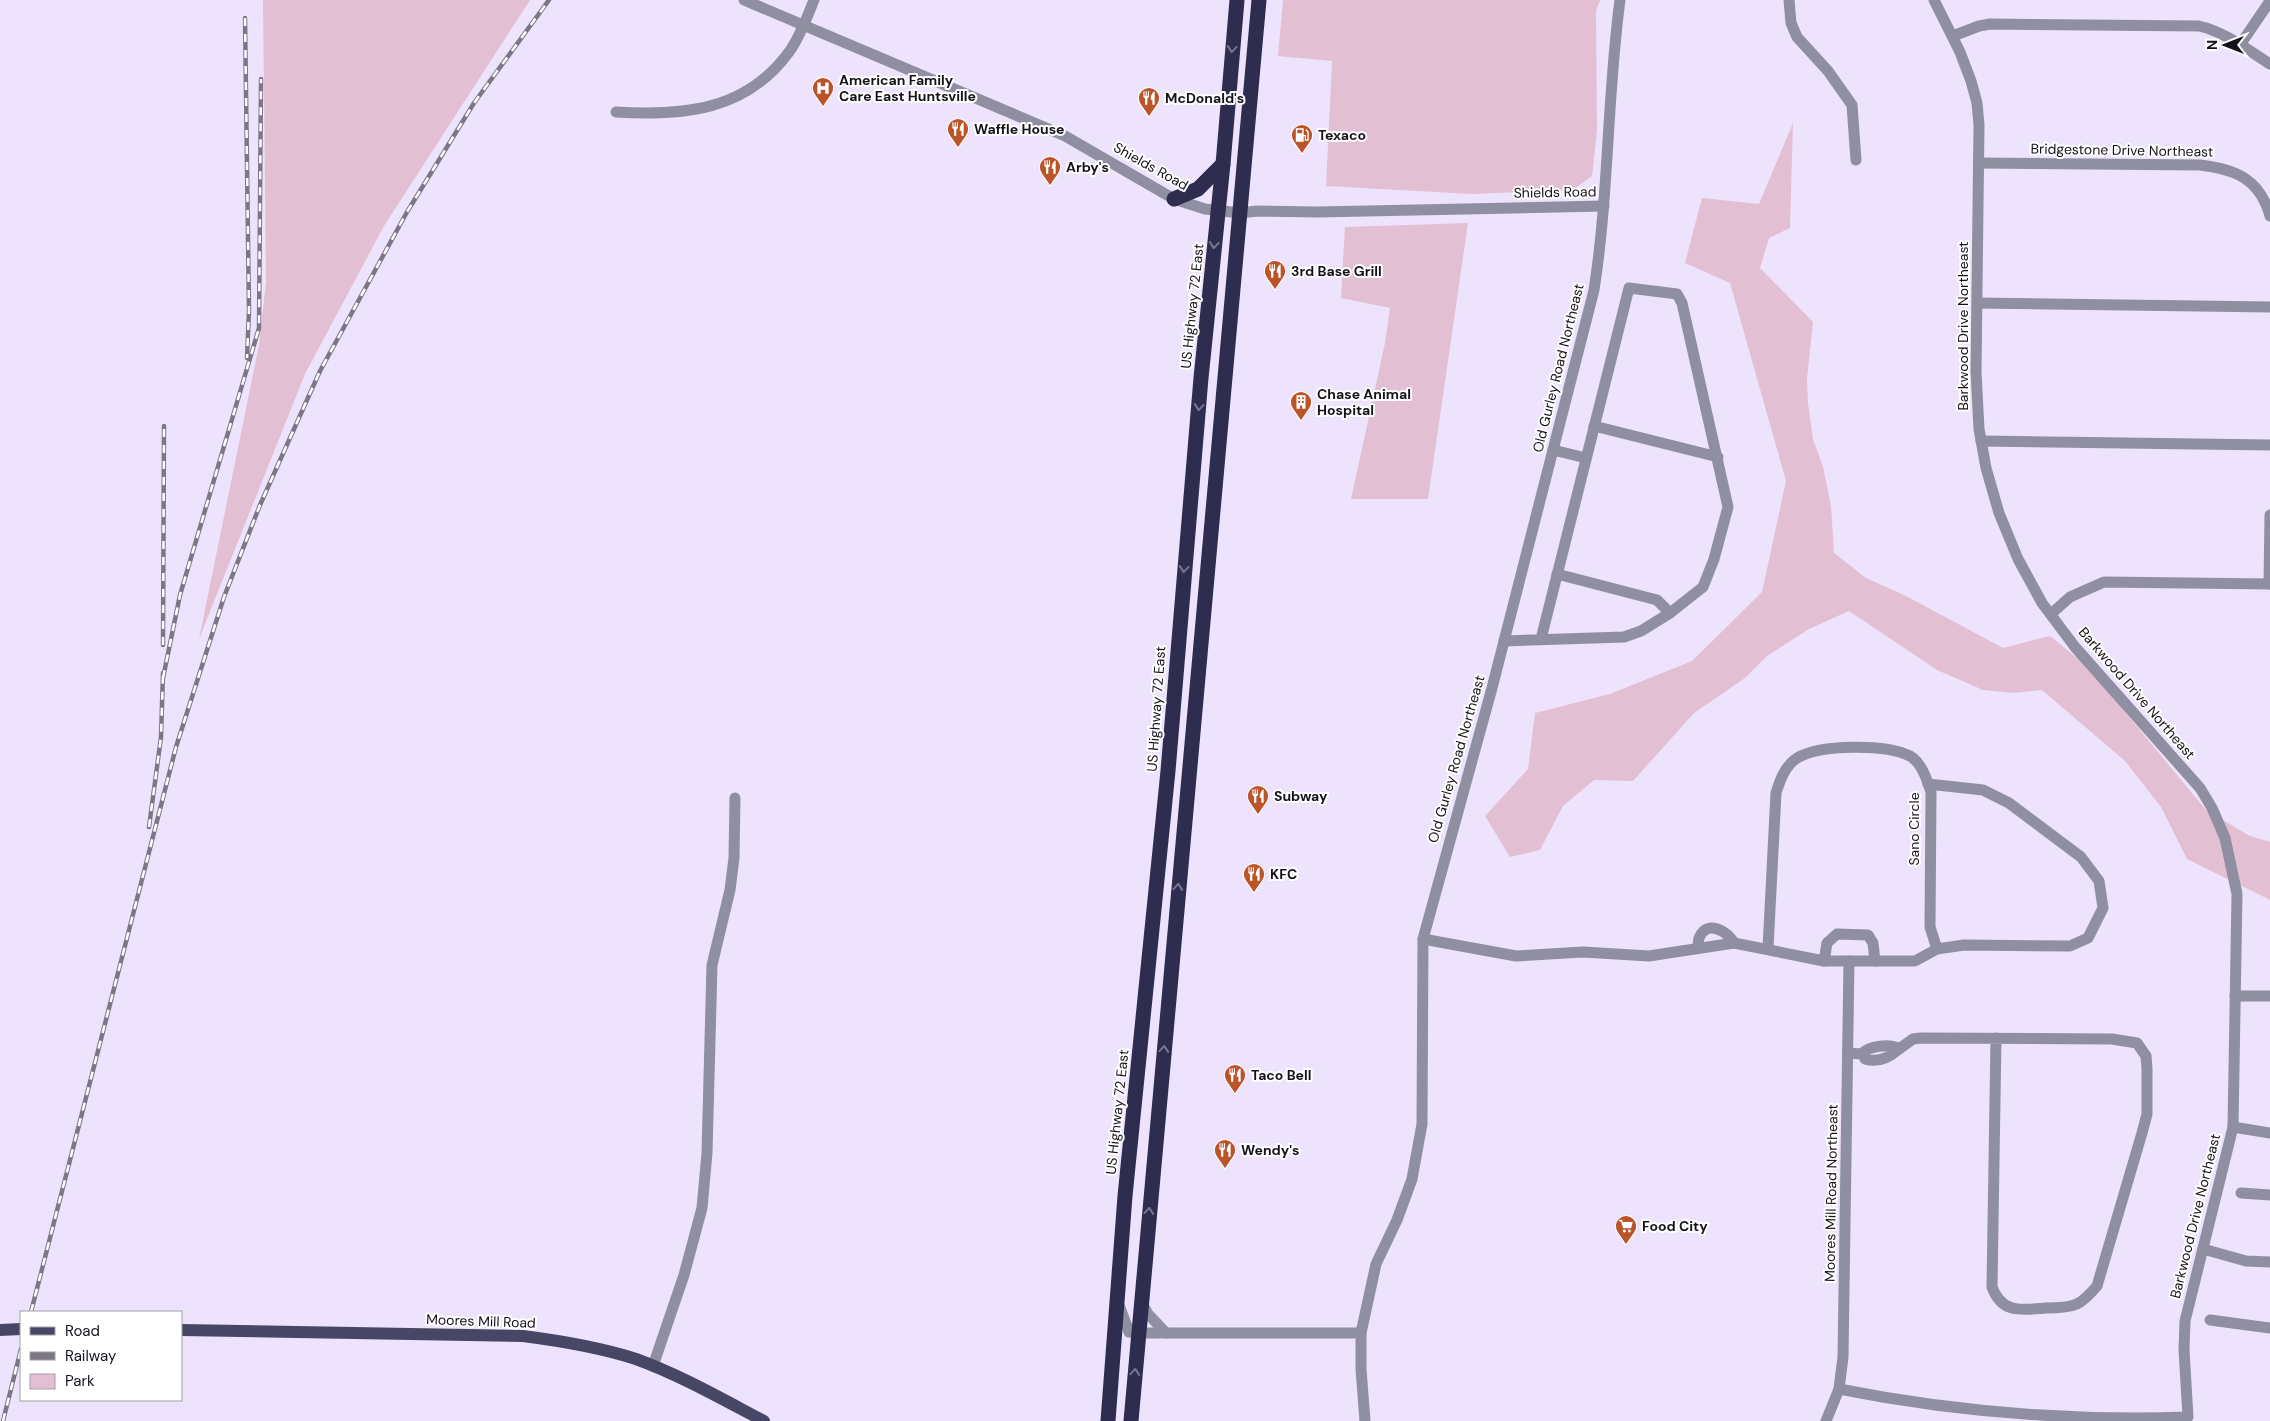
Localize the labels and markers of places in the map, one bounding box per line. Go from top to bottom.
place label: American Family Care East Huntsville [839,71,976,105]
hospital icon: American Family Care East Huntsville [811,76,835,107]
restaurant icon: McDonald's [1137,86,1161,117]
place label: McDonald's [1165,89,1244,107]
restaurant icon: Waffle House [946,117,970,148]
place label: Waffle House [974,120,1065,138]
fuel station icon: Texaco [1290,123,1314,154]
place label: Texaco [1318,126,1366,144]
restaurant icon: Arby's [1038,155,1062,186]
place label: Arby's [1066,158,1109,176]
restaurant icon: 3rd Base Grill [1263,259,1287,290]
place label: 3rd Base Grill [1291,262,1382,280]
place label: Chase Animal Hospital [1317,385,1411,419]
building icon: Chase Animal Hospital [1289,390,1313,421]
restaurant icon: Subway [1246,784,1270,815]
place label: Subway [1274,787,1328,805]
restaurant icon: KFC [1242,862,1266,893]
place label: KFC [1270,865,1297,883]
restaurant icon: Taco Bell [1223,1063,1247,1094]
place label: Taco Bell [1251,1066,1312,1084]
restaurant icon: Wendy's [1213,1138,1237,1169]
place label: Wendy's [1241,1141,1299,1159]
supermarket icon: Food City [1614,1214,1638,1245]
place label: Food City [1642,1217,1708,1235]

